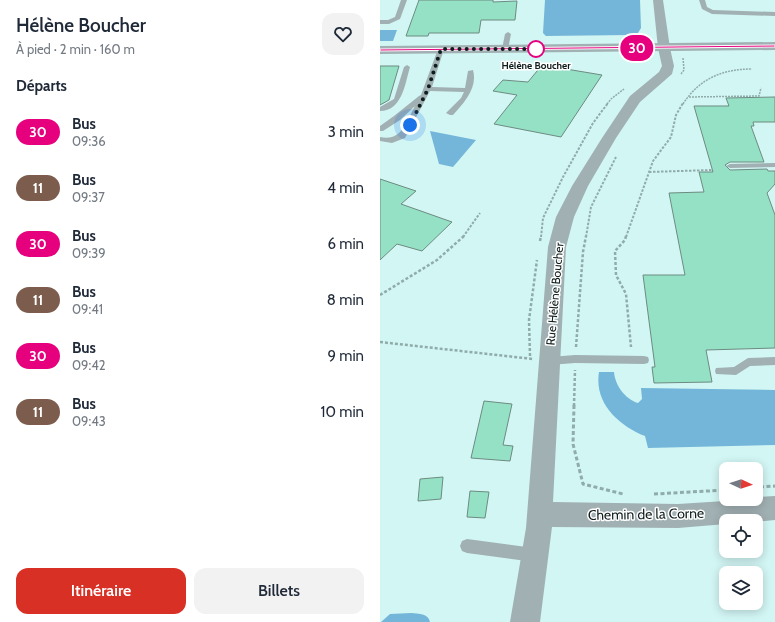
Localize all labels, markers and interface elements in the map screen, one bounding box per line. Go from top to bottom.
button: heart [322,13,364,55]
text: Hélène Boucher [16,14,146,37]
line badge: 30 [619,35,655,61]
text: 30 [628,39,646,57]
marker: Hélène Boucher [527,40,545,58]
text: À pied · 2 min · 160 m [16,41,135,57]
place label: Hélène Boucher [502,59,571,72]
text: Départs [16,77,67,95]
text: Bus [72,115,96,133]
your location [400,115,420,135]
text: 30 [29,123,47,141]
text: 3 min [328,123,364,141]
text: 09:36 [72,133,106,149]
text: Bus [72,171,96,189]
text: 11 [33,179,43,197]
text: 4 min [327,179,364,197]
text: 09:37 [72,189,105,205]
text: Bus [72,227,96,245]
text: 30 [29,235,47,253]
text: 6 min [327,235,364,253]
street label: Rue Hélène Boucher [543,242,566,346]
text: 09:39 [72,245,106,261]
text: Bus [72,283,96,301]
text: 11 [33,291,43,309]
text: 8 min [327,291,364,309]
text: 09:41 [72,301,103,317]
text: Bus [72,339,96,357]
text: 30 [29,347,47,365]
text: 9 min [327,347,364,365]
text: 09:42 [72,357,106,373]
text: Bus [72,395,96,413]
text: 11 [33,403,43,421]
text: 10 min [321,403,364,421]
text: 09:43 [72,413,106,429]
north arrow [719,462,763,506]
map controls [719,462,763,610]
street label: Chemin de la Corne [588,504,704,524]
button: locate [719,514,763,558]
button: layers [719,566,763,610]
button: Itinéraire [16,568,186,614]
button: Billets [194,568,364,614]

